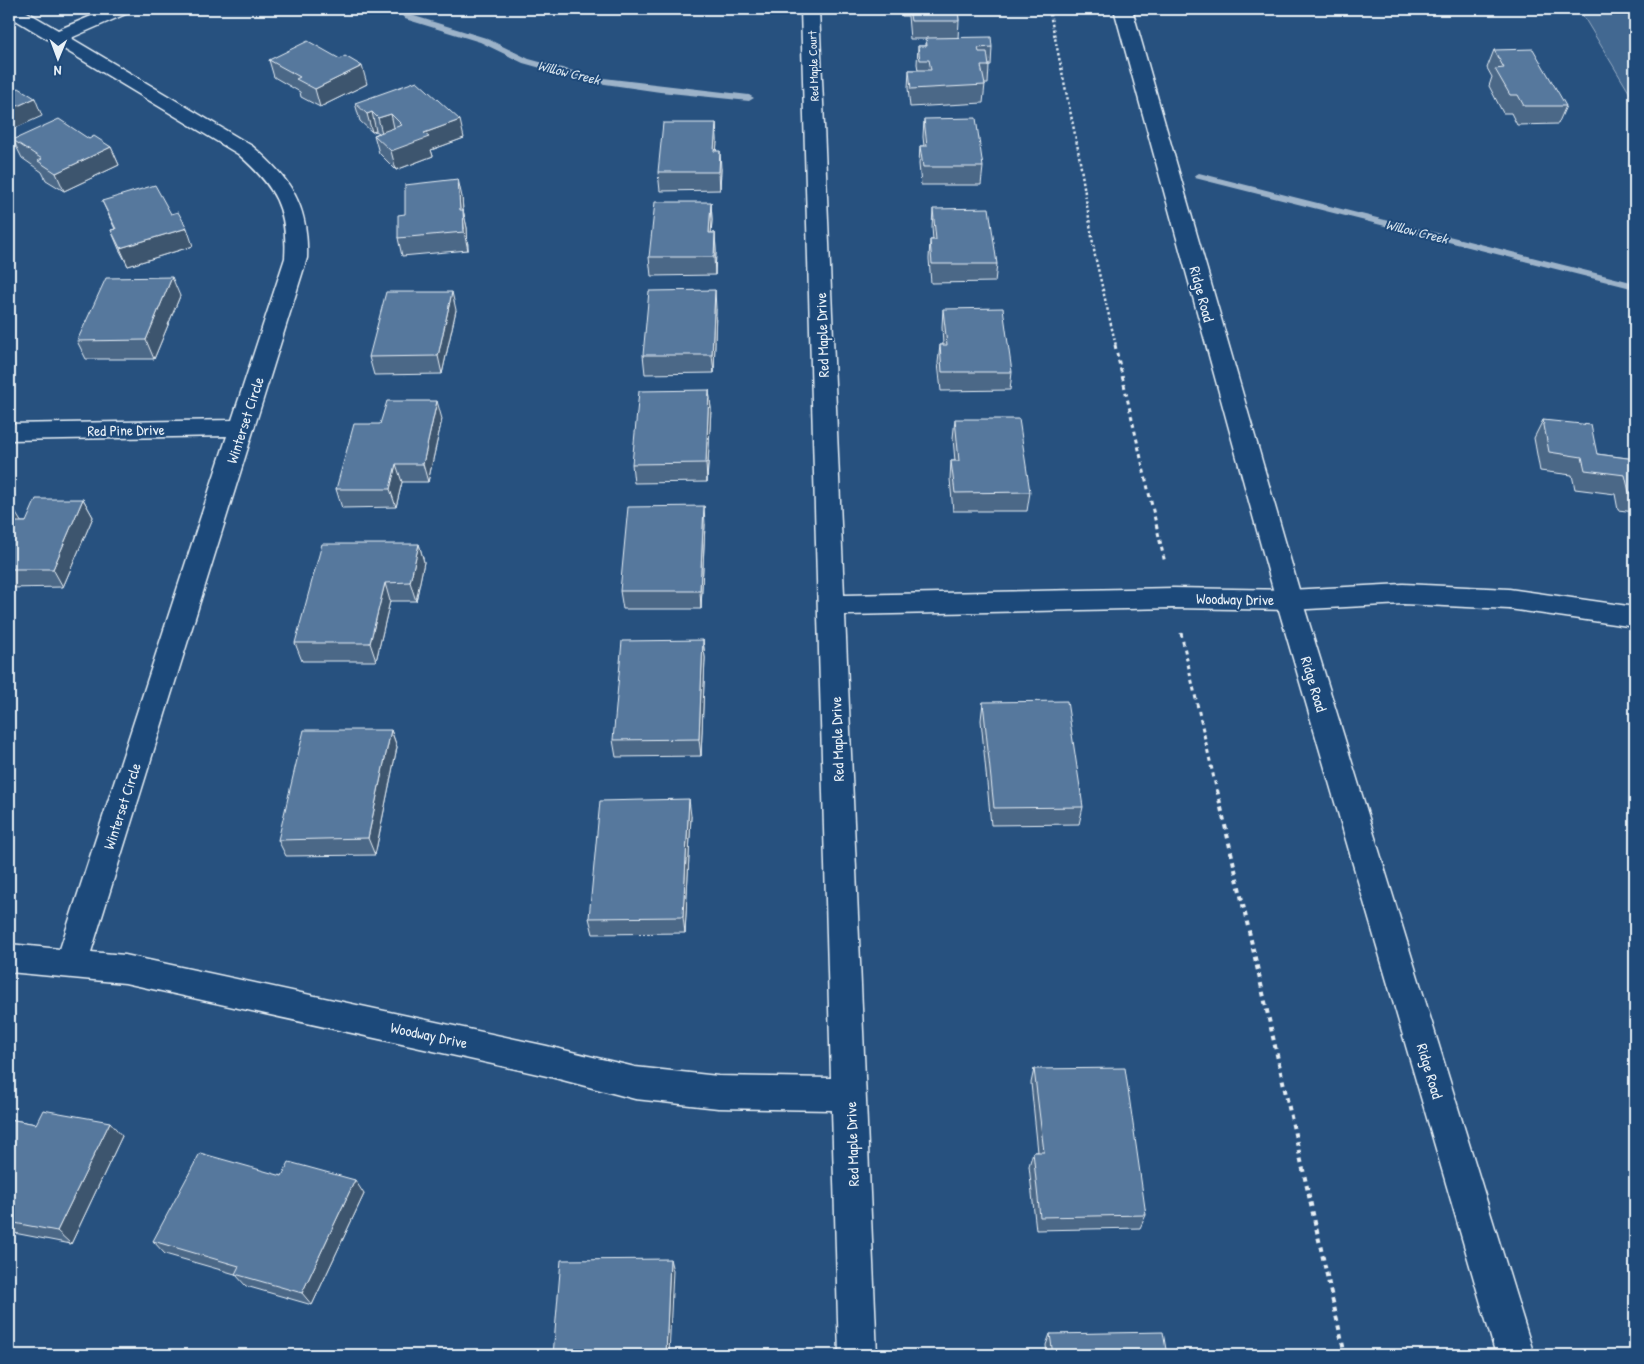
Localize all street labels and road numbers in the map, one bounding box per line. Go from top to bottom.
street label: Red Maple Court [803,30,823,101]
street label: Ridge Road [1185,264,1220,324]
street label: Red Maple Drive [810,292,834,378]
street label: Winterset Circle [221,374,269,466]
street label: Red Pine Drive [87,419,165,441]
street label: Woodway Drive [1196,588,1274,610]
street label: Ridge Road [1296,654,1332,714]
street label: Red Maple Drive [825,696,849,782]
street label: Winterset Circle [98,760,146,852]
street label: Woodway Drive [389,1017,469,1053]
street label: Ridge Road [1412,1041,1448,1101]
street label: Red Maple Drive [840,1101,864,1187]

